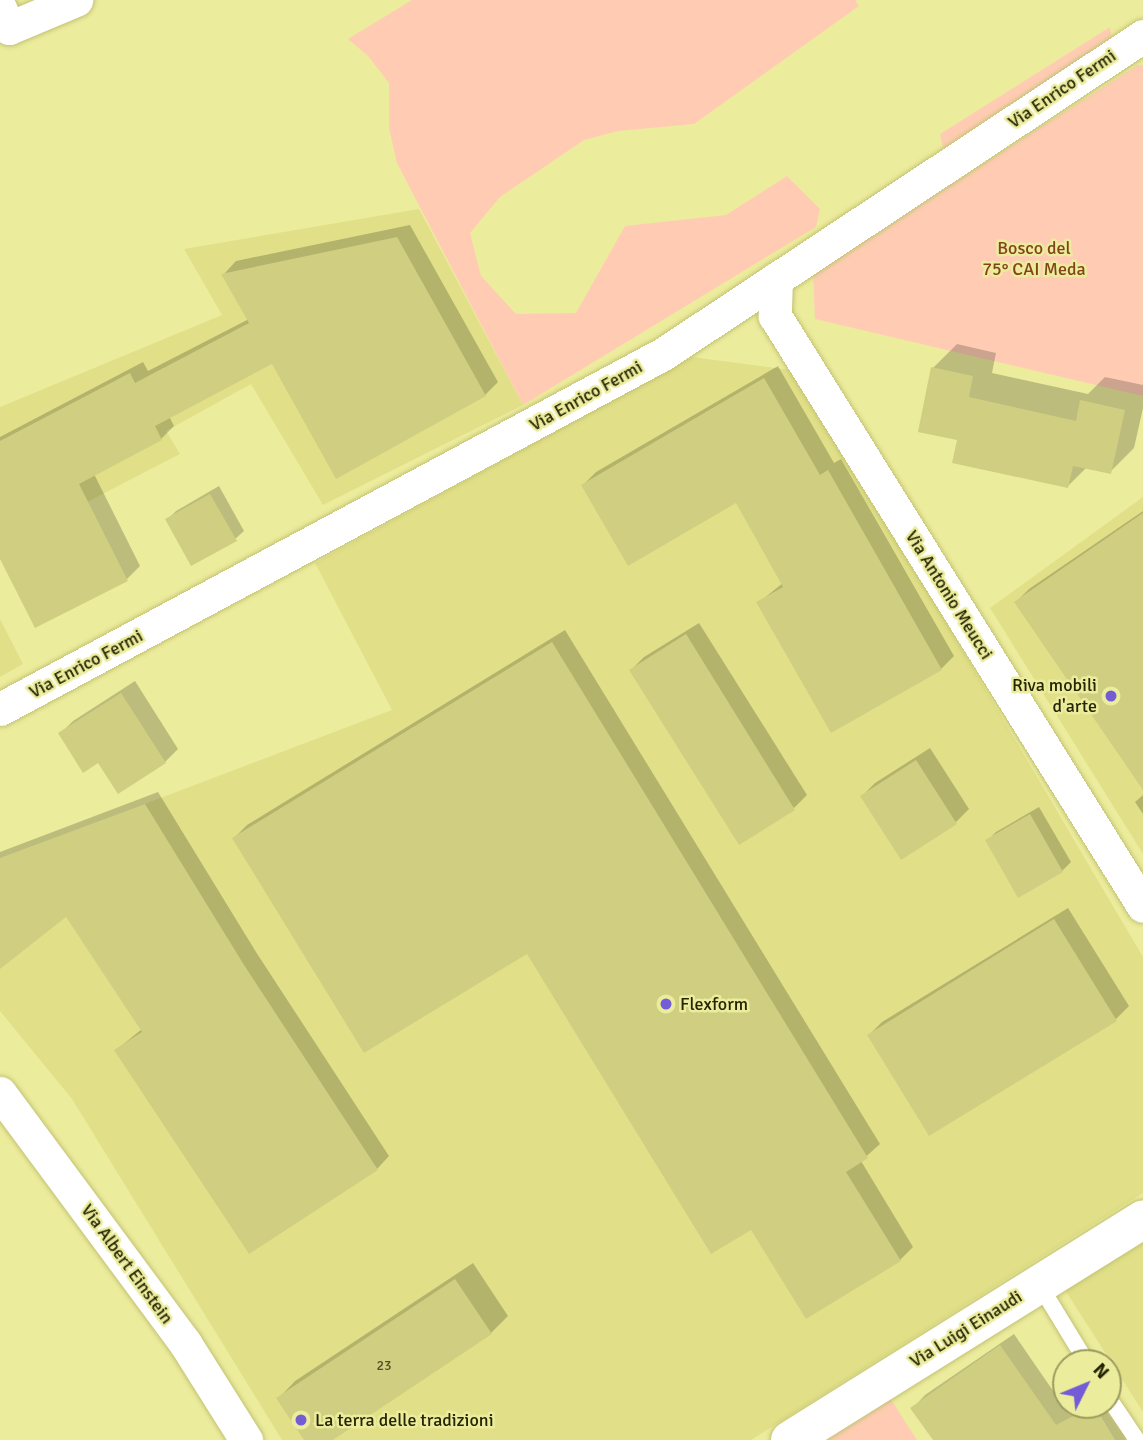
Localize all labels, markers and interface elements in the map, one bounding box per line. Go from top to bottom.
street label: Via Enrico Fermi [1004,45,1120,133]
park label: Bosco del 75° CAI Meda [982,238,1086,280]
street label: Via Enrico Fermi [526,356,646,436]
street label: Via Antonio Meucci [901,527,997,663]
street label: Via Enrico Fermi [25,625,147,703]
place label: Riva mobili d'arte [1012,675,1097,718]
marker: Riva mobili d'arte [1103,688,1119,704]
place label: Flexform [680,993,748,1015]
marker: Flexform [658,996,674,1012]
street label: Via Albert Einstein [76,1200,178,1328]
street label: Via Luigi Einaudi [906,1286,1026,1372]
north arrow [1052,1349,1122,1419]
house number: 23 [376,1358,392,1374]
text: N [1088,1358,1114,1384]
place label: La terra delle tradizioni [315,1409,494,1431]
marker: La terra delle tradizioni [293,1412,309,1428]

